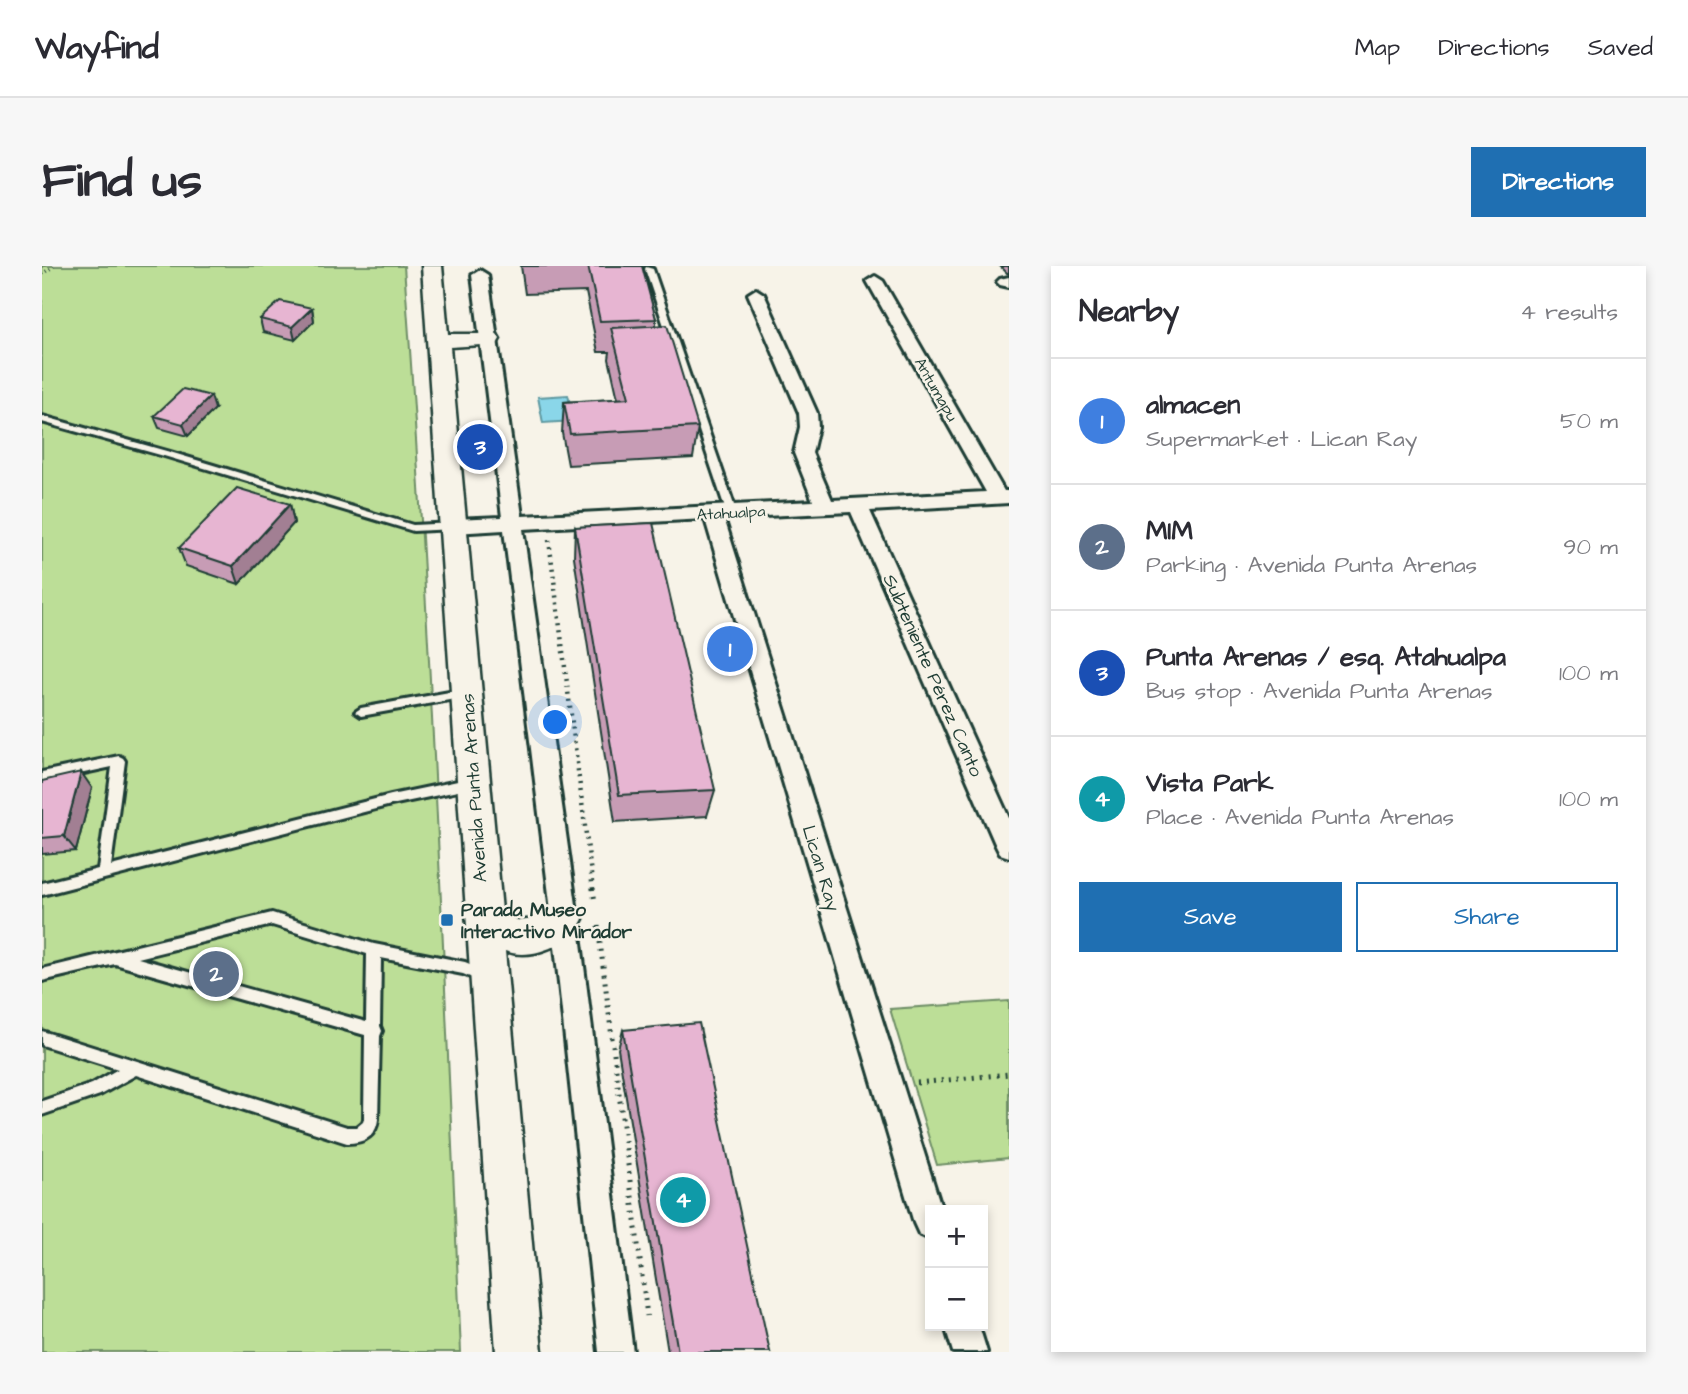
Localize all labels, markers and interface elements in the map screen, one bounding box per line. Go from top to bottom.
text: Wayfind [35,25,159,71]
text: Map [1355,31,1400,65]
text: Directions [1438,31,1550,65]
text: Saved [1588,31,1653,65]
button: Directions [1471,147,1646,217]
text: Find us [42,148,202,216]
text: Nearby [1079,291,1179,333]
text: 4 results [1520,296,1618,328]
street label: Antumapu [909,353,963,426]
text: almacen [1146,387,1240,423]
text: 1 [1101,405,1103,437]
text: 50 m [1560,405,1618,437]
pin: 3 [457,421,503,473]
text: Supermarket · Lican Ray [1146,423,1417,455]
street label: Atahualpa [696,500,766,526]
text: MIM [1146,513,1193,549]
text: 2 [1095,531,1109,563]
text: 90 m [1563,531,1618,563]
text: Parking · Avenida Punta Arenas [1146,549,1477,581]
street label: Subteniente Pérez Canto [876,570,990,782]
pin: 1 [707,623,753,675]
text: Punta Arenas / esq. Atahualpa [1146,639,1506,675]
text: 3 [1096,657,1108,689]
text: 100 m [1559,657,1618,689]
text: Bus stop · Avenida Punta Arenas [1146,675,1492,707]
street label: Avenida Punta Arenas [454,692,495,883]
your location [538,705,572,739]
text: Vista Park [1146,765,1274,801]
text: 4 [1094,783,1110,815]
text: 100 m [1559,783,1618,815]
text: Place · Avenida Punta Arenas [1146,801,1454,833]
street label: Lican Ray [794,822,847,916]
button: Save [1079,882,1342,952]
button: Share [1356,882,1618,952]
place label: Parada Museo Interactivo Mirador [461,897,632,946]
marker: Parada Museo Interactivo Mirador [439,912,455,928]
pin: 2 [193,948,239,1000]
pin: 4 [660,1174,706,1226]
map controls [925,1205,988,1331]
button: + [925,1205,988,1268]
button: − [925,1268,988,1331]

